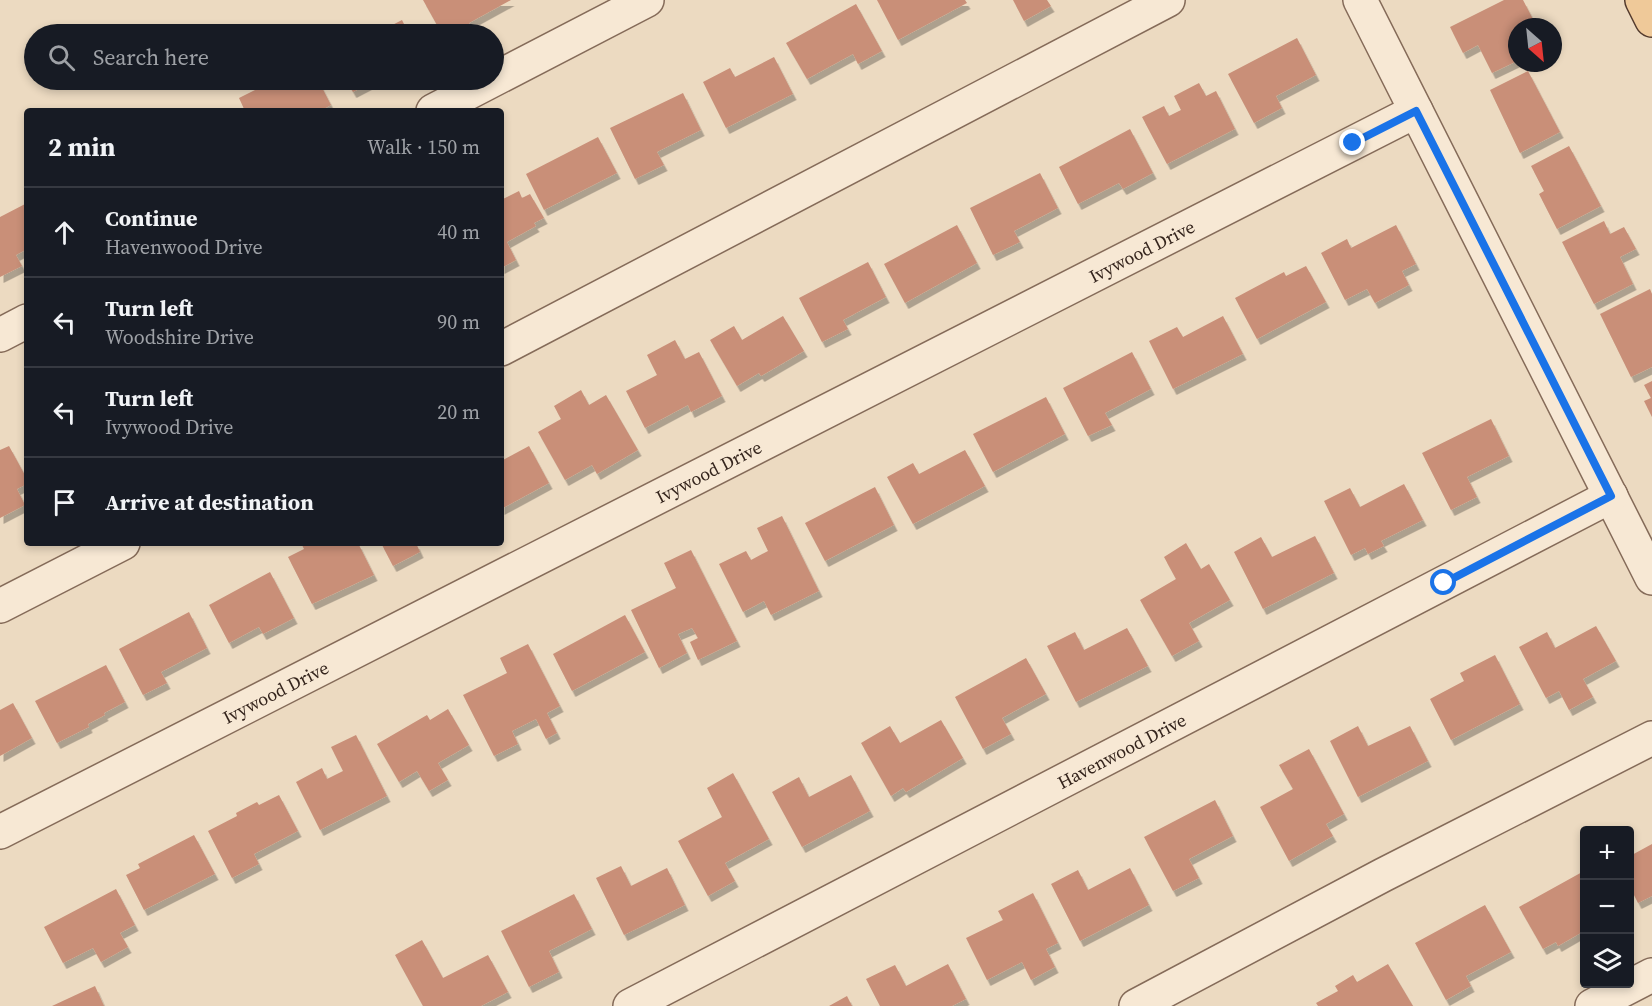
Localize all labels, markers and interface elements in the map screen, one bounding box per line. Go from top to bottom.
north arrow [1508,18,1562,72]
search box [24,24,504,90]
icon: search [45,41,78,74]
text: Search here [93,42,209,72]
text: 2 min [48,129,115,165]
route end [1339,129,1365,155]
text: Walk · 150 m [367,133,480,161]
text: Continue [105,203,198,233]
street label: Ivywood Drive [1084,213,1199,288]
icon: ahead [48,216,81,249]
text: 40 m [437,218,480,246]
text: Havenwood Drive [105,233,263,261]
text: Turn left [105,293,193,323]
icon: left [48,306,81,339]
text: 90 m [437,308,480,336]
text: Woodshire Drive [105,323,254,351]
text: Turn left [105,383,193,413]
icon: left [48,396,81,429]
text: 20 m [437,398,480,426]
text: Ivywood Drive [105,413,233,441]
street label: Ivywood Drive [651,434,766,509]
icon: arrive [48,486,81,519]
text: Arrive at destination [105,487,314,517]
route start [1430,569,1456,595]
street label: Ivywood Drive [218,654,333,729]
street label: Havenwood Drive [1053,707,1190,794]
map controls [1580,826,1634,988]
button: + [1580,826,1634,880]
button: − [1580,880,1634,934]
button: layers [1580,934,1634,988]

